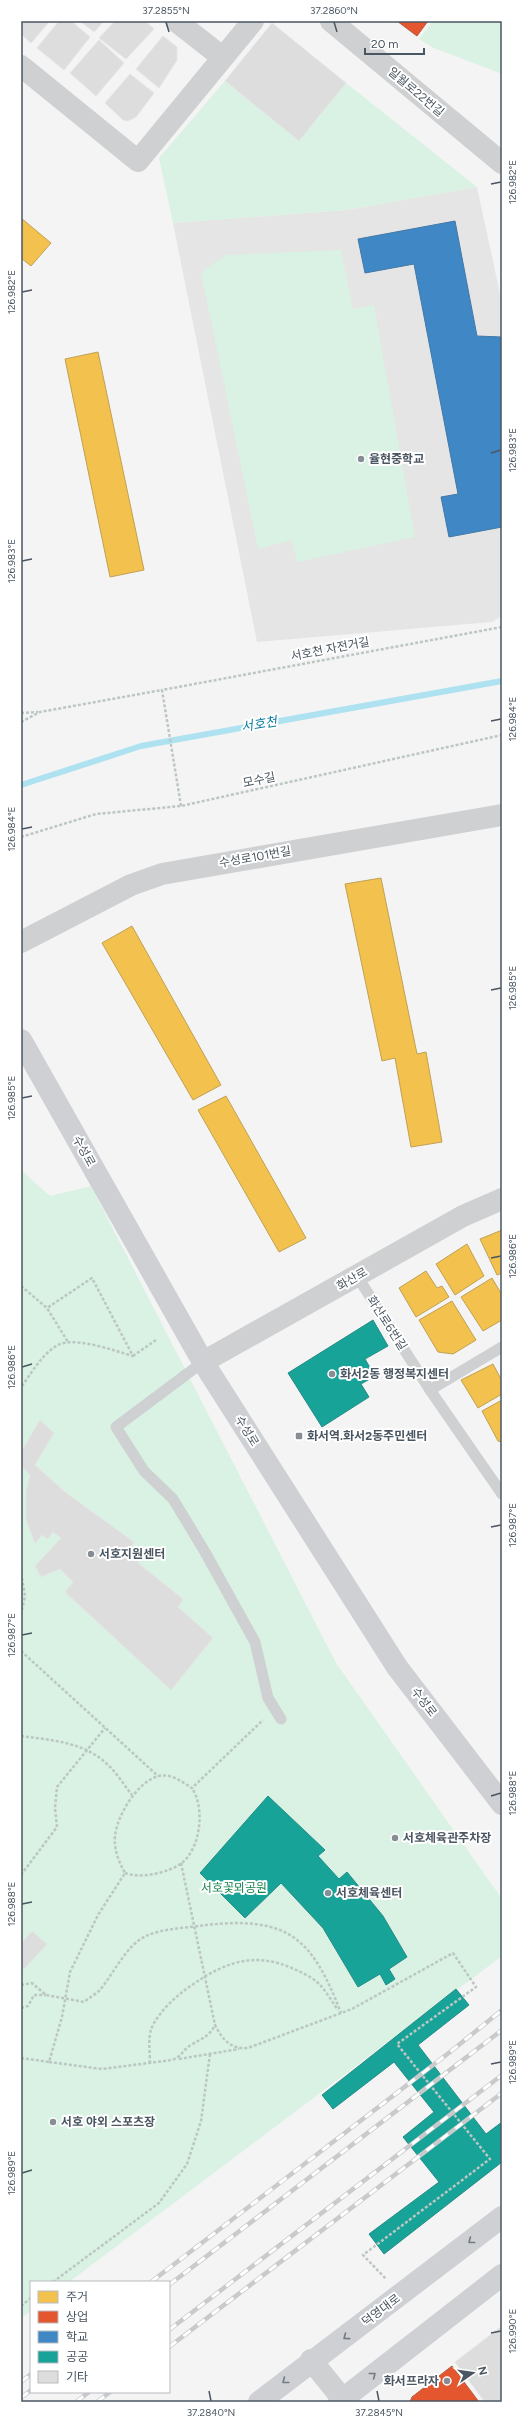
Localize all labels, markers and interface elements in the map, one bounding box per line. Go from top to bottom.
text: 37.2855°N [142,4,190,17]
text: 37.2860°N [310,4,358,17]
scale bar [365,30,424,56]
text: 20 m [371,37,399,51]
street label: 일월로22번길 [385,65,447,119]
text: 126.982°E [506,160,519,204]
text: 126.982°E [5,270,18,314]
text: 126.983°E [506,428,519,472]
place label: 율현중학교 [369,452,424,466]
marker: 율현중학교 [356,454,366,464]
text: 126.983°E [5,539,18,583]
street label: 서호천 자전거길 [289,634,371,664]
text: 126.984°E [506,696,519,742]
water label: 서호천 [240,713,279,735]
street label: 모수길 [241,770,277,790]
text: 126.984°E [5,806,18,852]
street label: 수성로101번길 [218,844,292,870]
text: 126.985°E [506,966,519,1010]
text: 126.985°E [5,1076,18,1120]
street label: 수성로 [70,1133,98,1169]
text: 126.986°E [506,1234,519,1278]
street label: 화산로 [334,1265,370,1293]
street label: 화산로6번길 [364,1293,410,1353]
text: 126.986°E [5,1345,18,1389]
place label: 화서2동 행정복지센터 [340,1367,449,1381]
marker: 화서2동 행정복지센터 [327,1369,337,1379]
street label: 수성로 [232,1413,262,1449]
place label: 화서역.화서2동주민센터 [307,1429,427,1443]
marker: 화서역.화서2동주민센터 [294,1431,304,1441]
text: 126.987°E [506,1503,519,1547]
place label: 서호지원센터 [99,1547,165,1561]
marker: 서호지원센터 [86,1549,96,1559]
text: 126.987°E [5,1613,18,1657]
street label: 수성로 [408,1685,440,1719]
text: 126.988°E [506,1770,519,1816]
place label: 서호체육관주차장 [403,1831,491,1845]
marker: 서호체육관주차장 [390,1833,400,1843]
text: 126.988°E [5,1881,18,1927]
park label: 서호꽃뫼공원 [201,1881,267,1895]
place label: 서호체육센터 [336,1886,402,1900]
marker: 서호체육센터 [323,1888,333,1898]
text: 126.989°E [506,2040,519,2084]
place label: 서호 야외 스포츠장 [61,2115,155,2129]
marker: 서호 야외 스포츠장 [48,2117,58,2127]
text: 126.989°E [5,2151,18,2195]
one-way arrow [469,2236,476,2243]
legend [30,2281,170,2393]
text: 주거 [66,2290,88,2304]
street label: 덕영대로 [359,2291,403,2329]
text: 126.990°E [506,2309,519,2353]
text: 상업 [66,2310,88,2324]
text: 학교 [66,2330,88,2344]
one-way arrow [343,2332,350,2339]
text: 공공 [66,2350,88,2364]
north arrow [453,2353,493,2393]
text: N [475,2365,490,2376]
text: 기타 [66,2370,88,2384]
one-way arrow [369,2373,376,2380]
place label: 화서프라자 [384,2374,439,2388]
marker: 화서프라자 [442,2376,452,2386]
one-way arrow [283,2377,290,2384]
text: 37.2840°N [187,2406,235,2419]
text: 37.2845°N [355,2406,403,2419]

